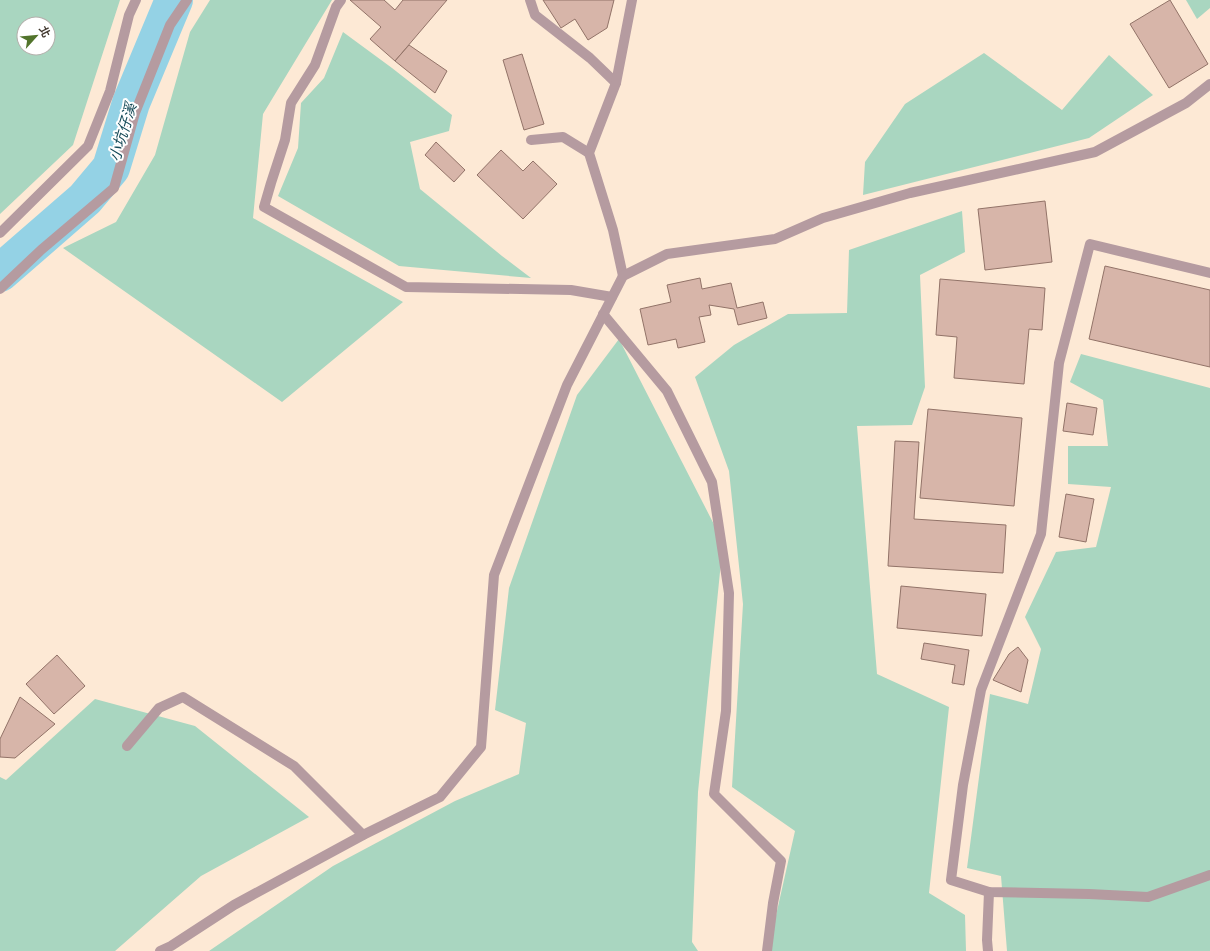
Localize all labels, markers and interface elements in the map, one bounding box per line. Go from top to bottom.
north arrow [16,16,56,56]
text: 北 [37,23,54,39]
water label: 小坑仔溪 [105,99,140,163]

